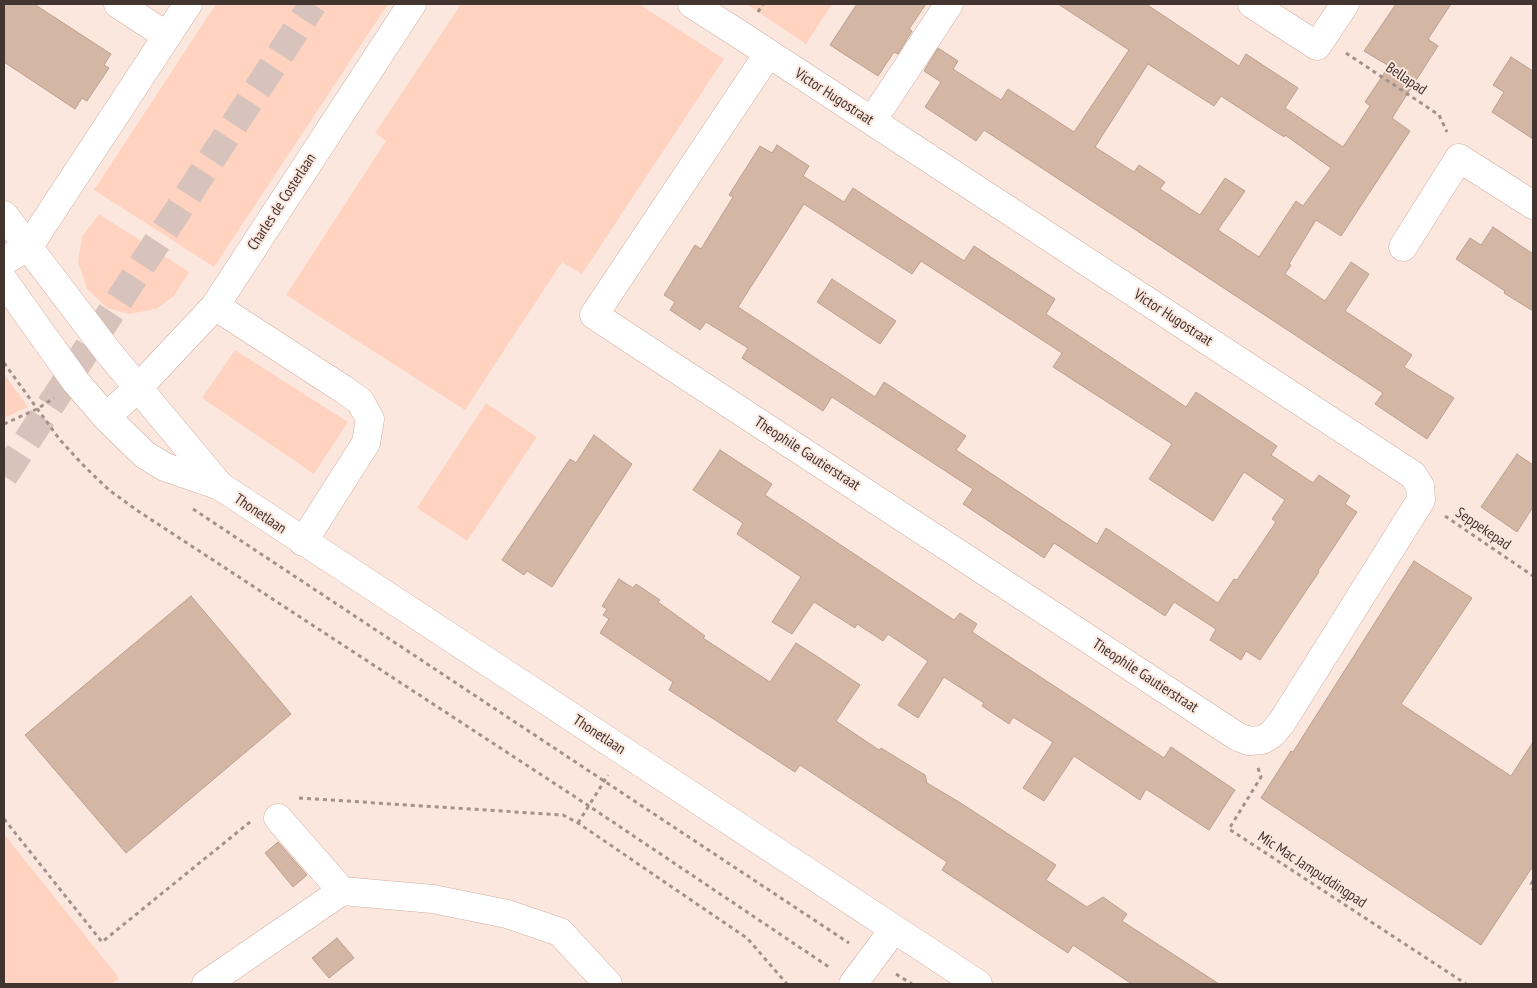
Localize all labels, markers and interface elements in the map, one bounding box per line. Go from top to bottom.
street label: Bellapad [1382,59,1430,99]
street label: Victor Hugostraat [791,65,877,129]
street label: Charles de Costerlaan [244,150,320,254]
street label: Victor Hugostraat [1130,286,1216,350]
street label: Theophile Gautierstraat [751,413,863,495]
street label: Thonetlaan [231,490,289,538]
street label: Seppekepad [1452,504,1514,554]
street label: Theophile Gautierstraat [1089,635,1201,717]
street label: Thonetlaan [569,711,629,759]
street label: Mic Mac Jampuddingpad [1254,828,1370,912]

